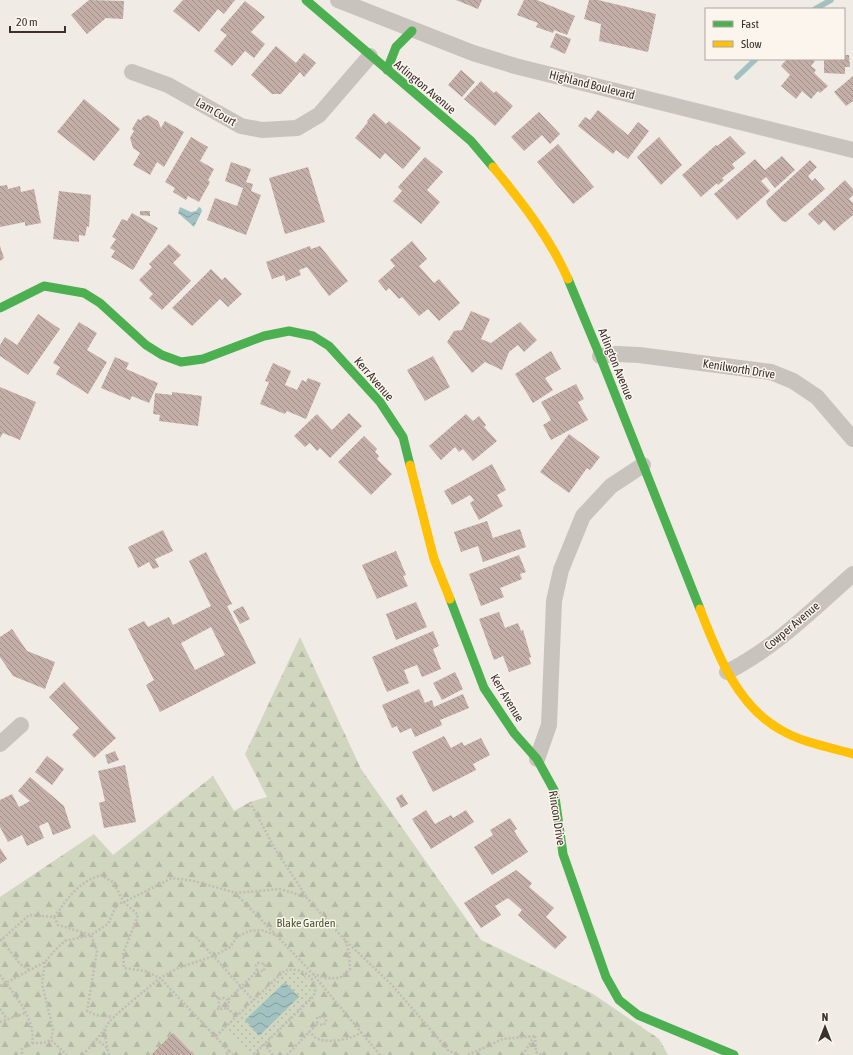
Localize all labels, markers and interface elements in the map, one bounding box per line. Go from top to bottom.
scale bar [10,8,65,34]
legend [705,8,845,60]
text: 20 m [16,15,38,29]
text: Fast [741,17,759,31]
text: Slow [741,37,762,51]
street label: Arlington Avenue [391,57,459,117]
street label: Highland Boulevard [548,68,636,102]
street label: Lam Court [193,95,239,129]
street label: Arlington Avenue [595,326,637,402]
street label: Kerr Avenue [351,354,397,404]
street label: Kenilworth Drive [702,356,776,382]
street label: Cowper Avenue [762,599,822,653]
street label: Kerr Avenue [487,672,527,724]
street label: Rincon Drive [546,790,568,846]
park label: Blake Garden [276,916,336,930]
north arrow [805,1007,845,1047]
text: N [822,1011,828,1023]

